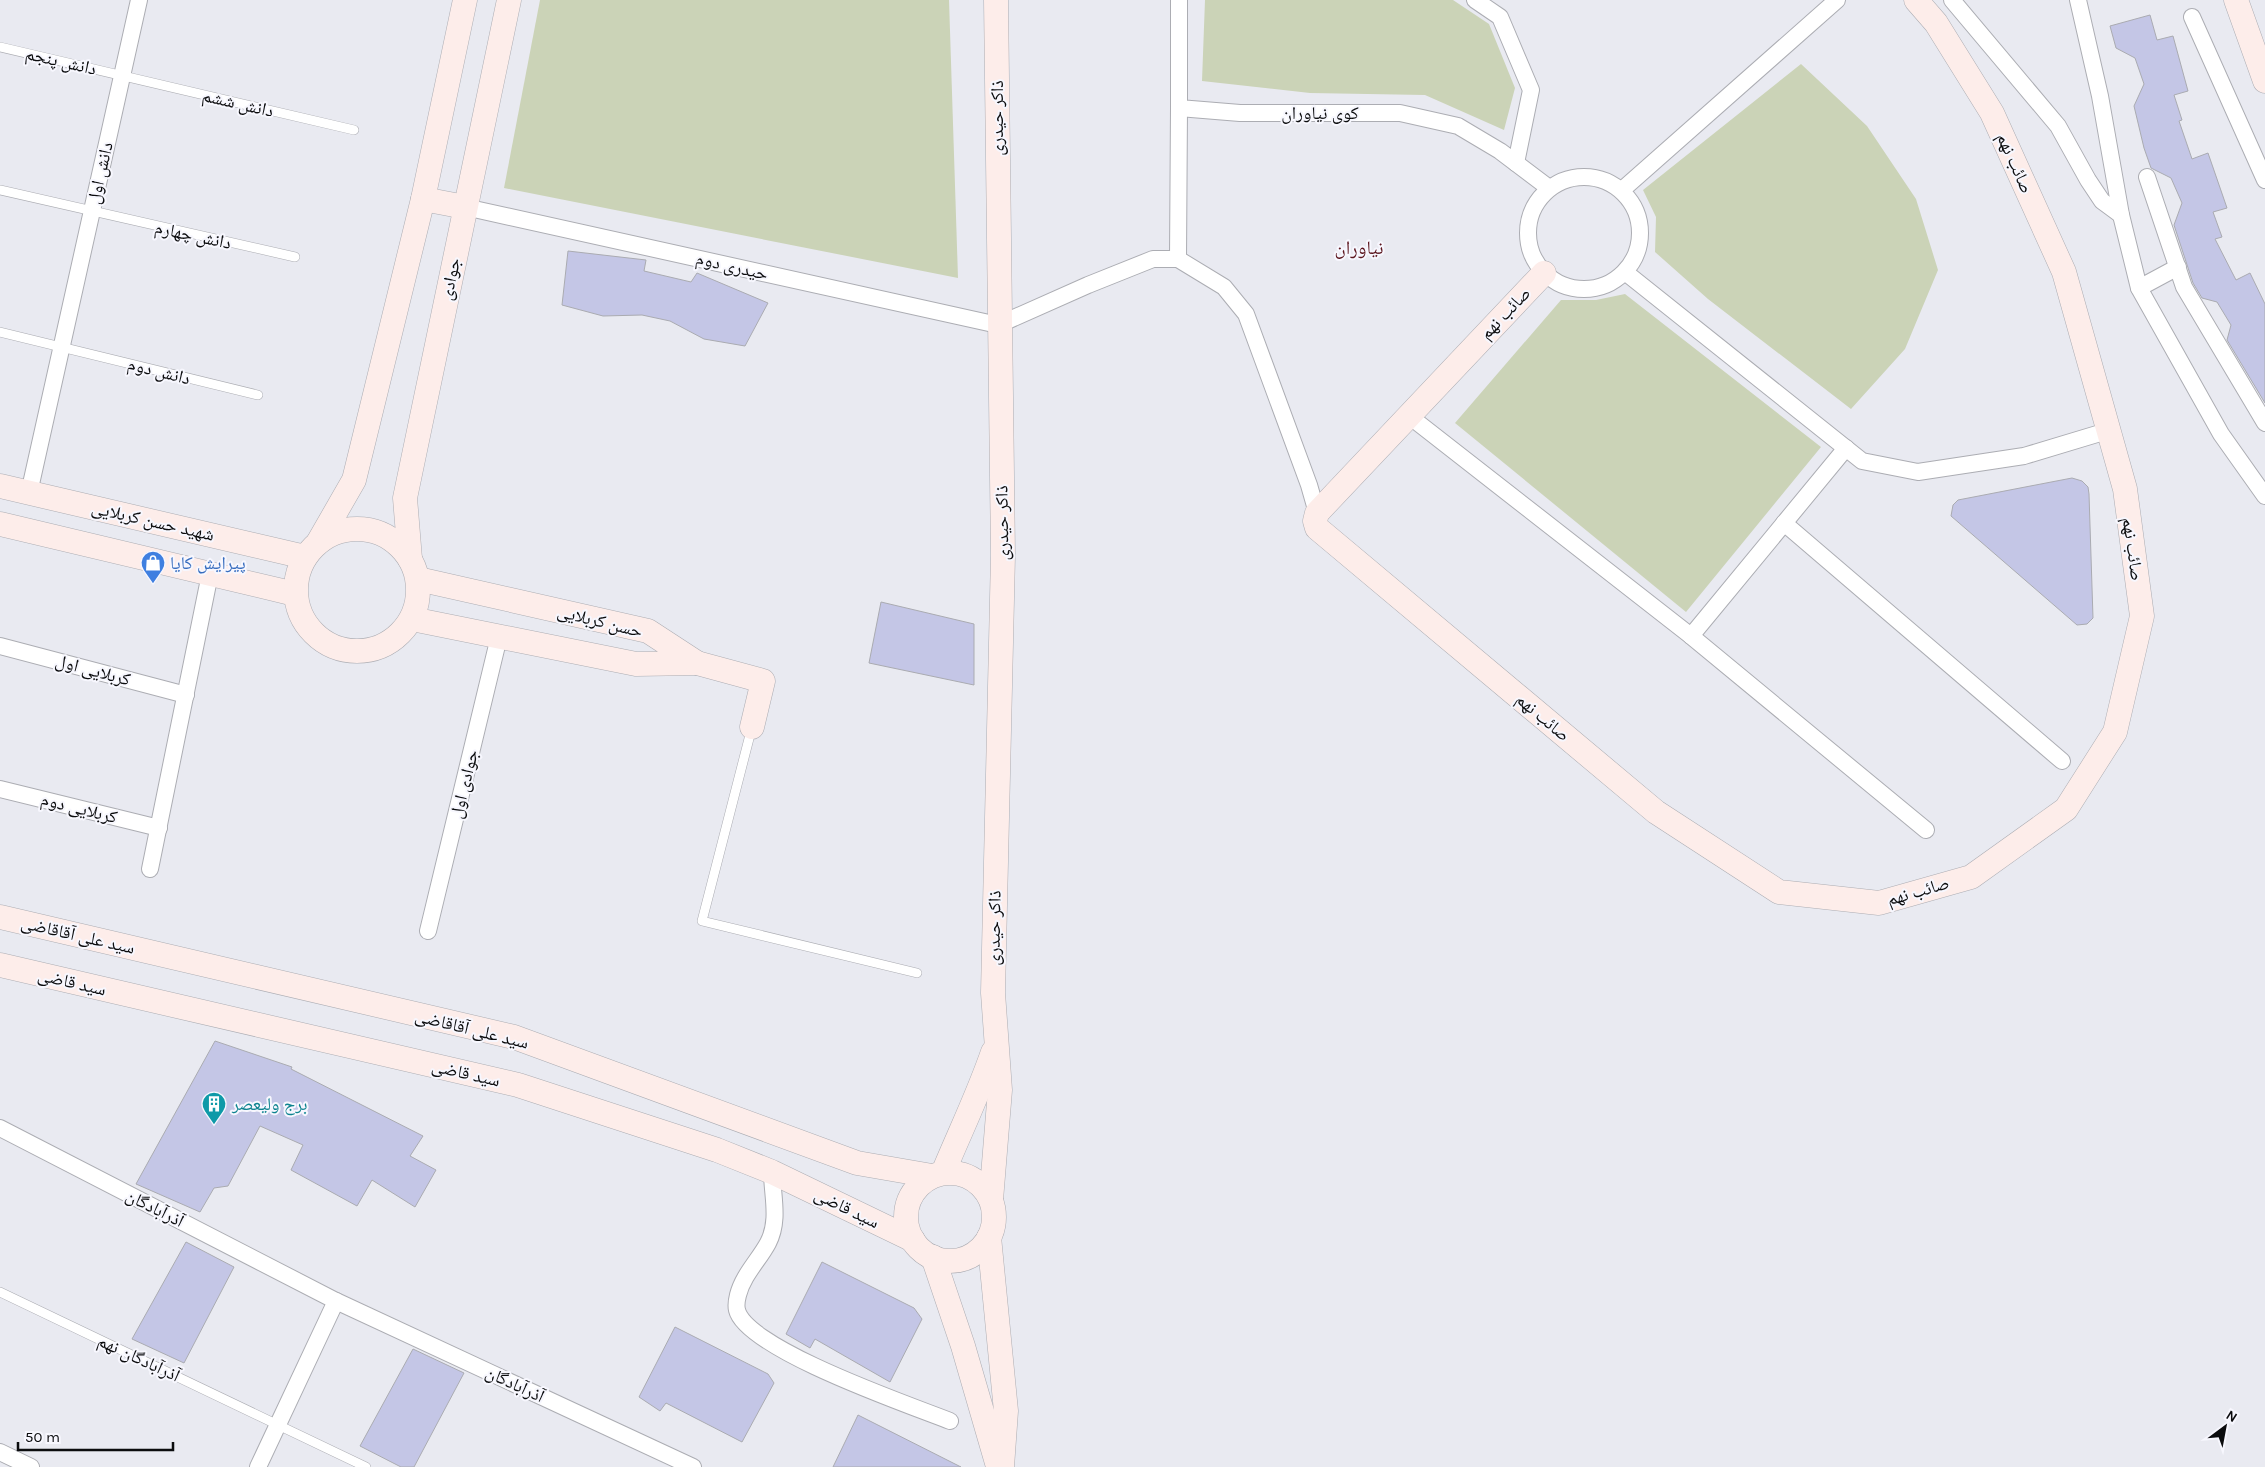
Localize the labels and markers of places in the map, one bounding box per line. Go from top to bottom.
shop icon: پیرایش کایا [140,550,166,584]
place label: پیرایش کایا [170,552,246,574]
building icon: برج ولیعصر [201,1091,227,1125]
place label: برج ولیعصر [231,1093,307,1116]

